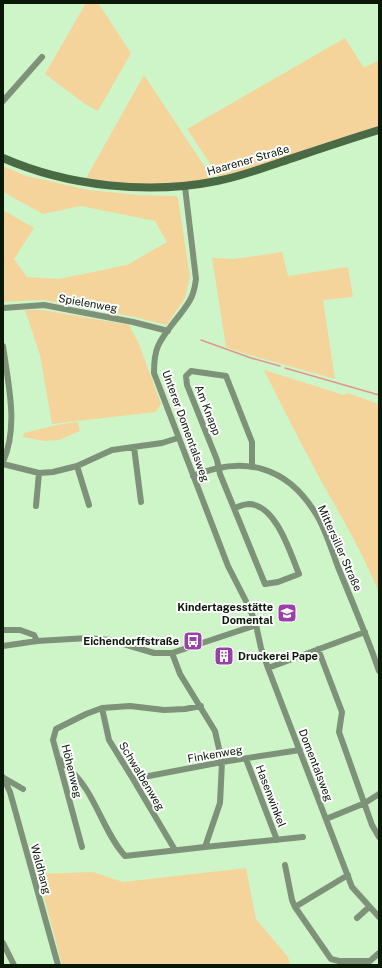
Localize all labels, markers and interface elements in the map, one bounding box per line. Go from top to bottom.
street label: Haarener Straße [206,143,290,177]
street label: Spielenweg [57,292,119,314]
street label: Unterer Domentalsweg [160,369,212,484]
street label: Am Knapp [193,383,223,437]
street label: Mittersiller Straße [316,503,364,593]
place label: Kindertagesstätte Domental [177,601,273,626]
school or university icon: Kindertagesstätte Domental [276,602,298,624]
bus stop icon: Eichendorffstraße [182,630,204,652]
place label: Eichendorffstraße [83,635,179,647]
building icon: Druckerei Pape [213,645,235,667]
place label: Druckerei Pape [238,650,318,662]
street label: Domentalsweg [297,727,335,803]
street label: Schwalbenweg [117,740,167,813]
street label: Höhenweg [60,743,84,799]
street label: Finkenweg [187,743,244,765]
street label: Hasenwinkel [254,763,288,829]
street label: Waldhang [29,843,53,896]

